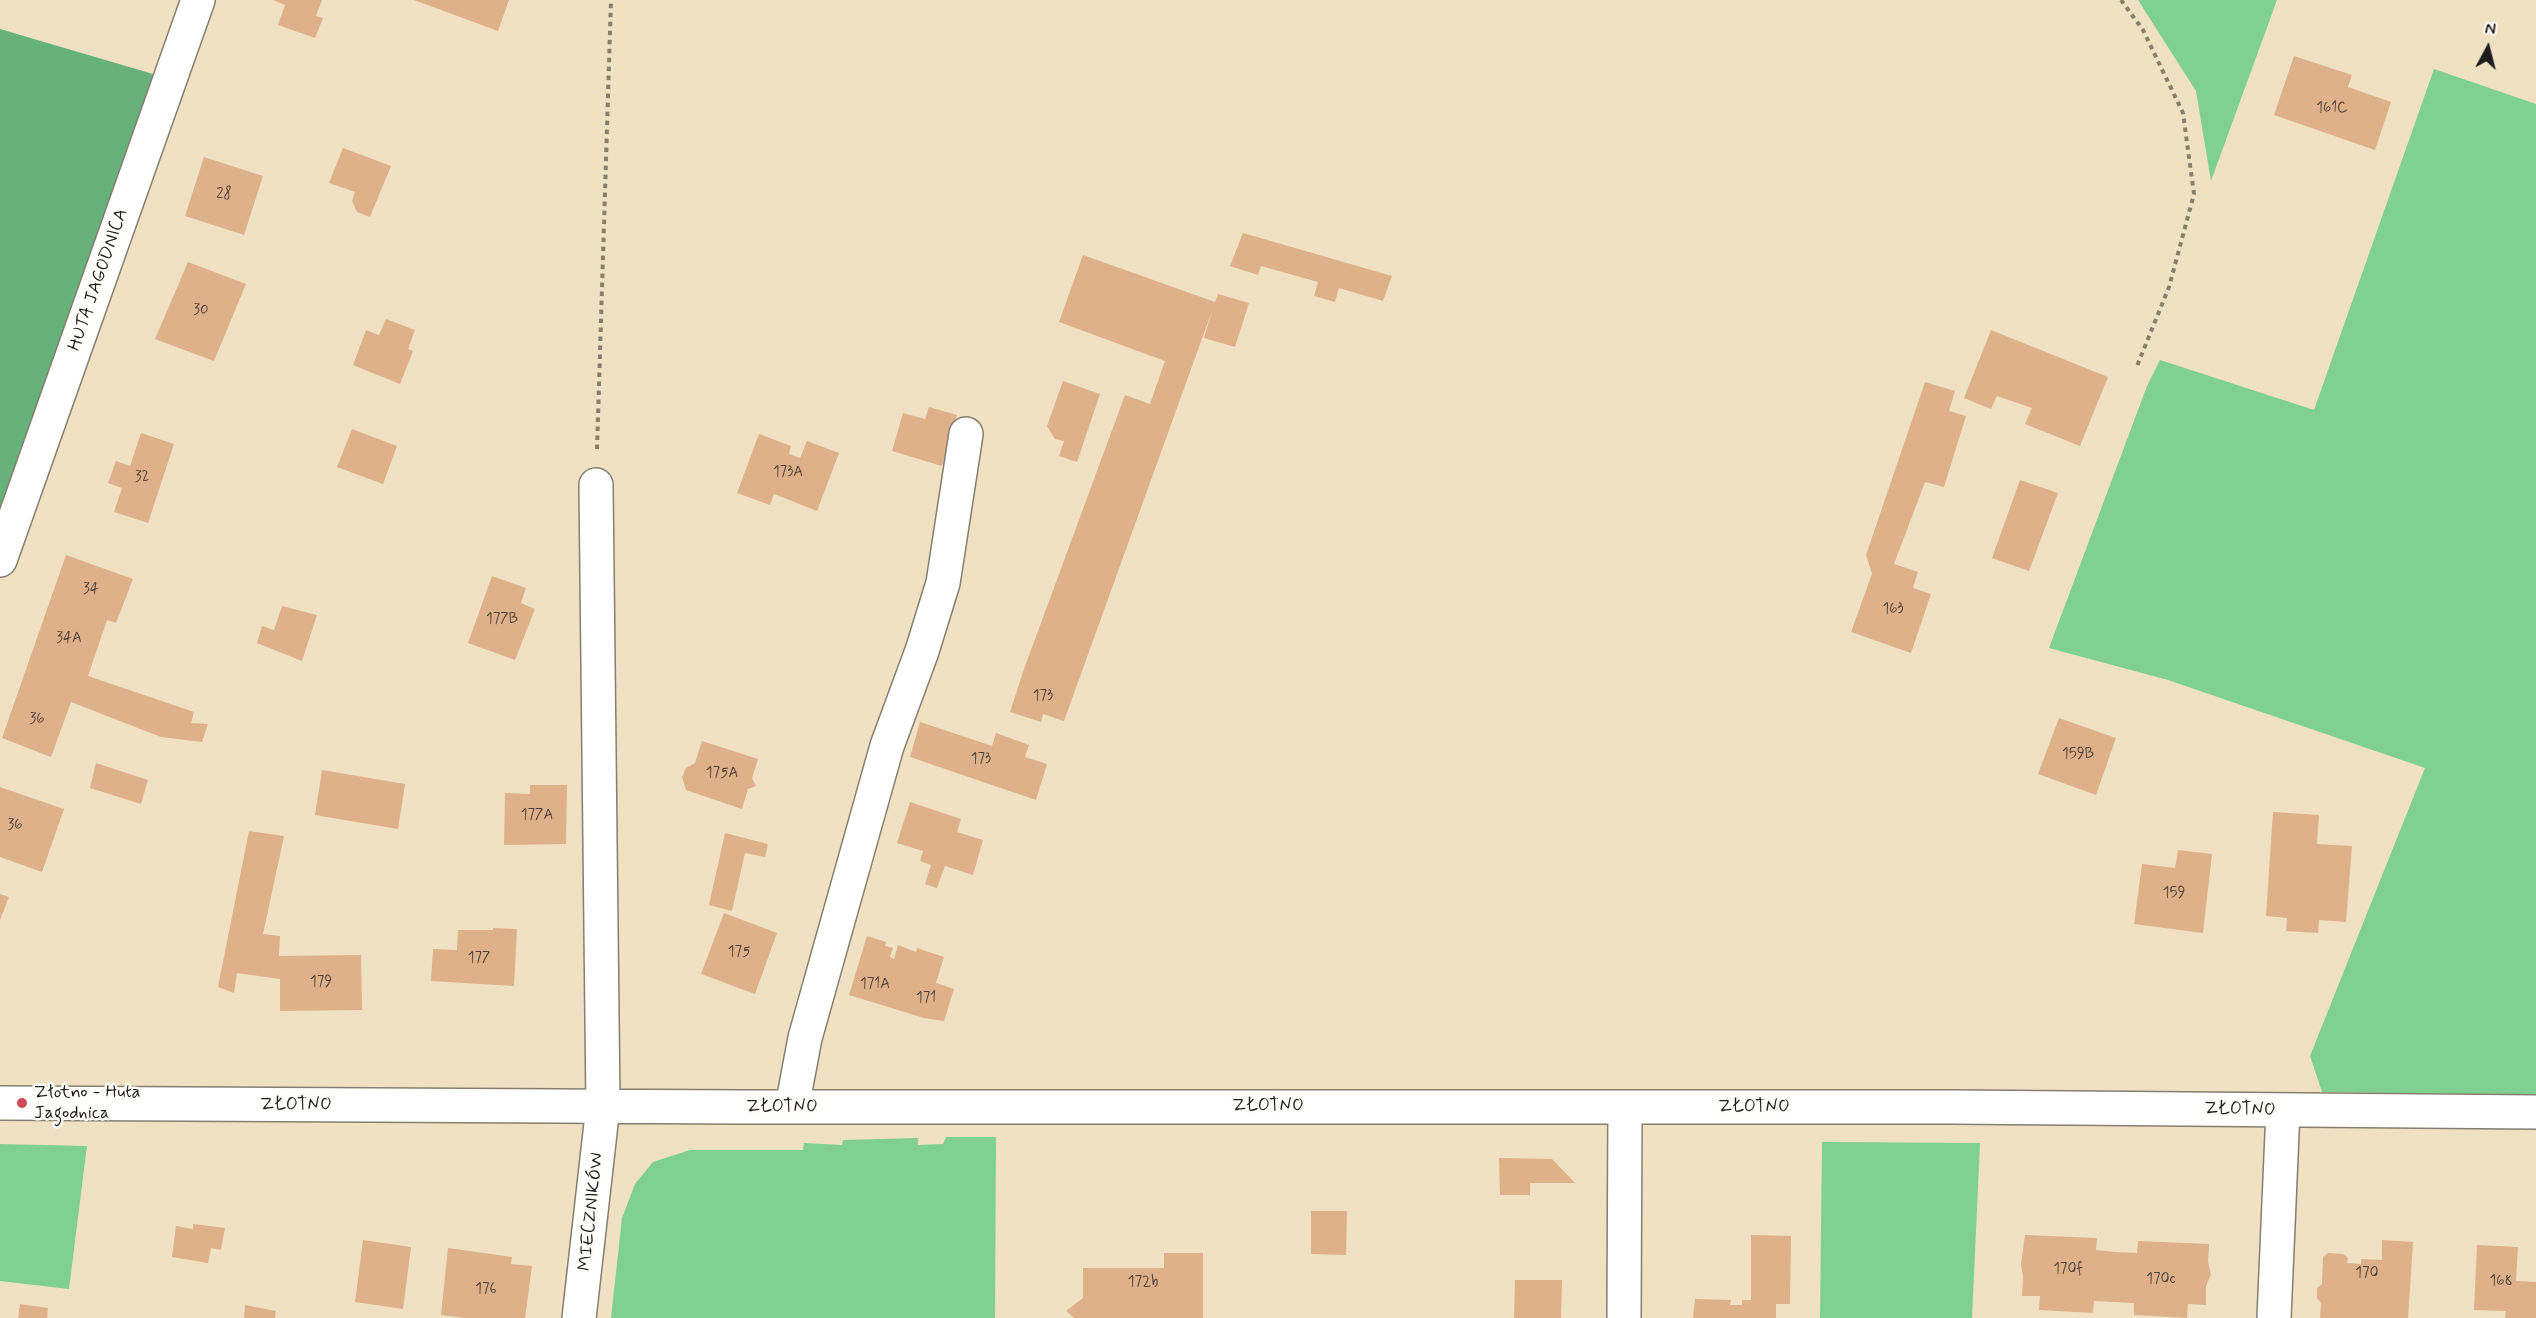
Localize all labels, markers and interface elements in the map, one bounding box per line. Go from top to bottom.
north arrow [2458,18,2518,78]
text: N [2484,19,2497,41]
house number: 161C [2316,100,2348,118]
house number: 28 [216,186,232,204]
street label: HUTA JAGODNICA [65,206,133,354]
house number: 30 [193,302,209,320]
house number: 173A [773,464,803,482]
house number: 32 [135,469,149,487]
house number: 34 [83,581,99,599]
house number: 163 [1882,601,1904,619]
house number: 177B [486,611,518,629]
house number: 34A [56,630,82,648]
house number: 173 [1033,688,1053,706]
house number: 36 [29,711,45,729]
house number: 159B [2062,746,2094,764]
house number: 173 [971,751,991,769]
house number: 175A [706,765,738,783]
house number: 177A [521,807,553,825]
house number: 36 [7,817,23,835]
house number: 159 [2163,885,2185,903]
house number: 175 [728,944,750,962]
house number: 177 [468,950,490,968]
house number: 179 [310,974,332,992]
house number: 171A [860,976,890,994]
house number: 171 [916,990,936,1008]
place label: Złotno - Huta Jagodnica [34,1082,140,1124]
street label: ZŁOTNO [260,1094,332,1116]
street label: ZŁOTNO [1232,1095,1304,1117]
marker: Złotno - Huta Jagodnica [15,1096,29,1110]
street label: ZŁOTNO [746,1096,818,1118]
street label: ZŁOTNO [1718,1096,1790,1118]
street label: ZŁOTNO [2204,1099,2276,1121]
street label: MIECZNIKÓW [575,1152,609,1272]
house number: 170f [2053,1261,2083,1279]
house number: 170 [2355,1265,2379,1283]
house number: 170c [2146,1271,2176,1289]
house number: 168 [2489,1273,2513,1291]
house number: 172b [1128,1274,1158,1292]
house number: 176 [475,1281,497,1299]

